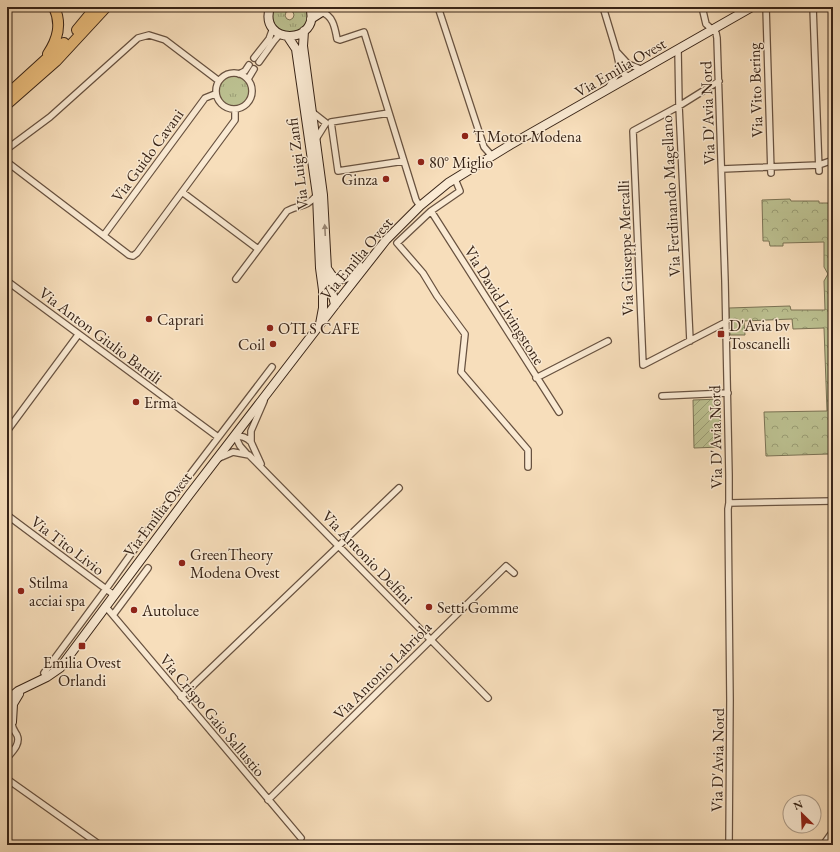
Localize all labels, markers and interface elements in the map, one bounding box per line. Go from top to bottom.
street label: Via Emilia Ovest [571,33,670,102]
street label: Via Vito Bering [743,41,768,138]
street label: Via D'Avia Nord [695,60,720,165]
street label: Via Guido Cavani [107,105,188,206]
street label: Via Ferdinando Magellano [656,115,685,277]
street label: Via Luigi Zanfi [281,117,314,211]
place label: T Motor Modena [473,126,582,147]
marker: T Motor Modena [460,131,470,141]
place label: 80° Miglio [429,152,493,173]
marker: 80° Miglio [416,157,426,167]
place label: Ginza [342,169,379,190]
marker: Ginza [381,174,391,184]
street label: Via Giuseppe Mercalli [613,180,638,316]
street label: Via Emilia Ovest [316,213,397,304]
one-way arrow [322,224,329,236]
street label: Via David Livingstone [459,242,550,369]
street label: Via Anton Giulio Barrili [35,282,167,389]
place label: Caprari [157,309,204,330]
marker: Caprari [144,314,154,324]
place label: D'Avia bv Toscanelli [729,315,791,354]
place label: OTI S CAFE [278,318,360,339]
marker: OTI S CAFE [265,323,275,333]
marker: D'Avia bv Toscanelli [716,329,726,339]
place label: Coil [238,334,265,355]
marker: Coil [268,339,278,349]
street label: Via D'Avia Nord [704,384,727,489]
place label: Erma [144,392,178,413]
marker: Erma [131,397,141,407]
street label: Via Emilia Ovest [118,467,196,561]
street label: Via Antonio Delfini [317,506,418,609]
street label: Via Tito Livio [27,511,109,580]
place label: GreenTheory Modena Ovest [190,544,280,583]
marker: GreenTheory Modena Ovest [177,558,187,568]
place label: Stilma acciai spa [29,572,86,611]
marker: Stilma acciai spa [16,586,26,596]
place label: Setti Gomme [437,597,519,618]
place label: Autoluce [141,600,199,621]
marker: Setti Gomme [424,602,434,612]
marker: Autoluce [129,605,139,615]
street label: Via Antonio Labriola [329,616,437,724]
marker: Emilia Ovest Orlandi [77,641,87,651]
street label: Via Crispo Gaio Sallustio [155,650,270,781]
place label: Emilia Ovest Orlandi [43,652,121,691]
street label: Via D'Avia Nord [706,707,729,812]
north arrow [782,794,822,834]
text: N [791,797,805,813]

